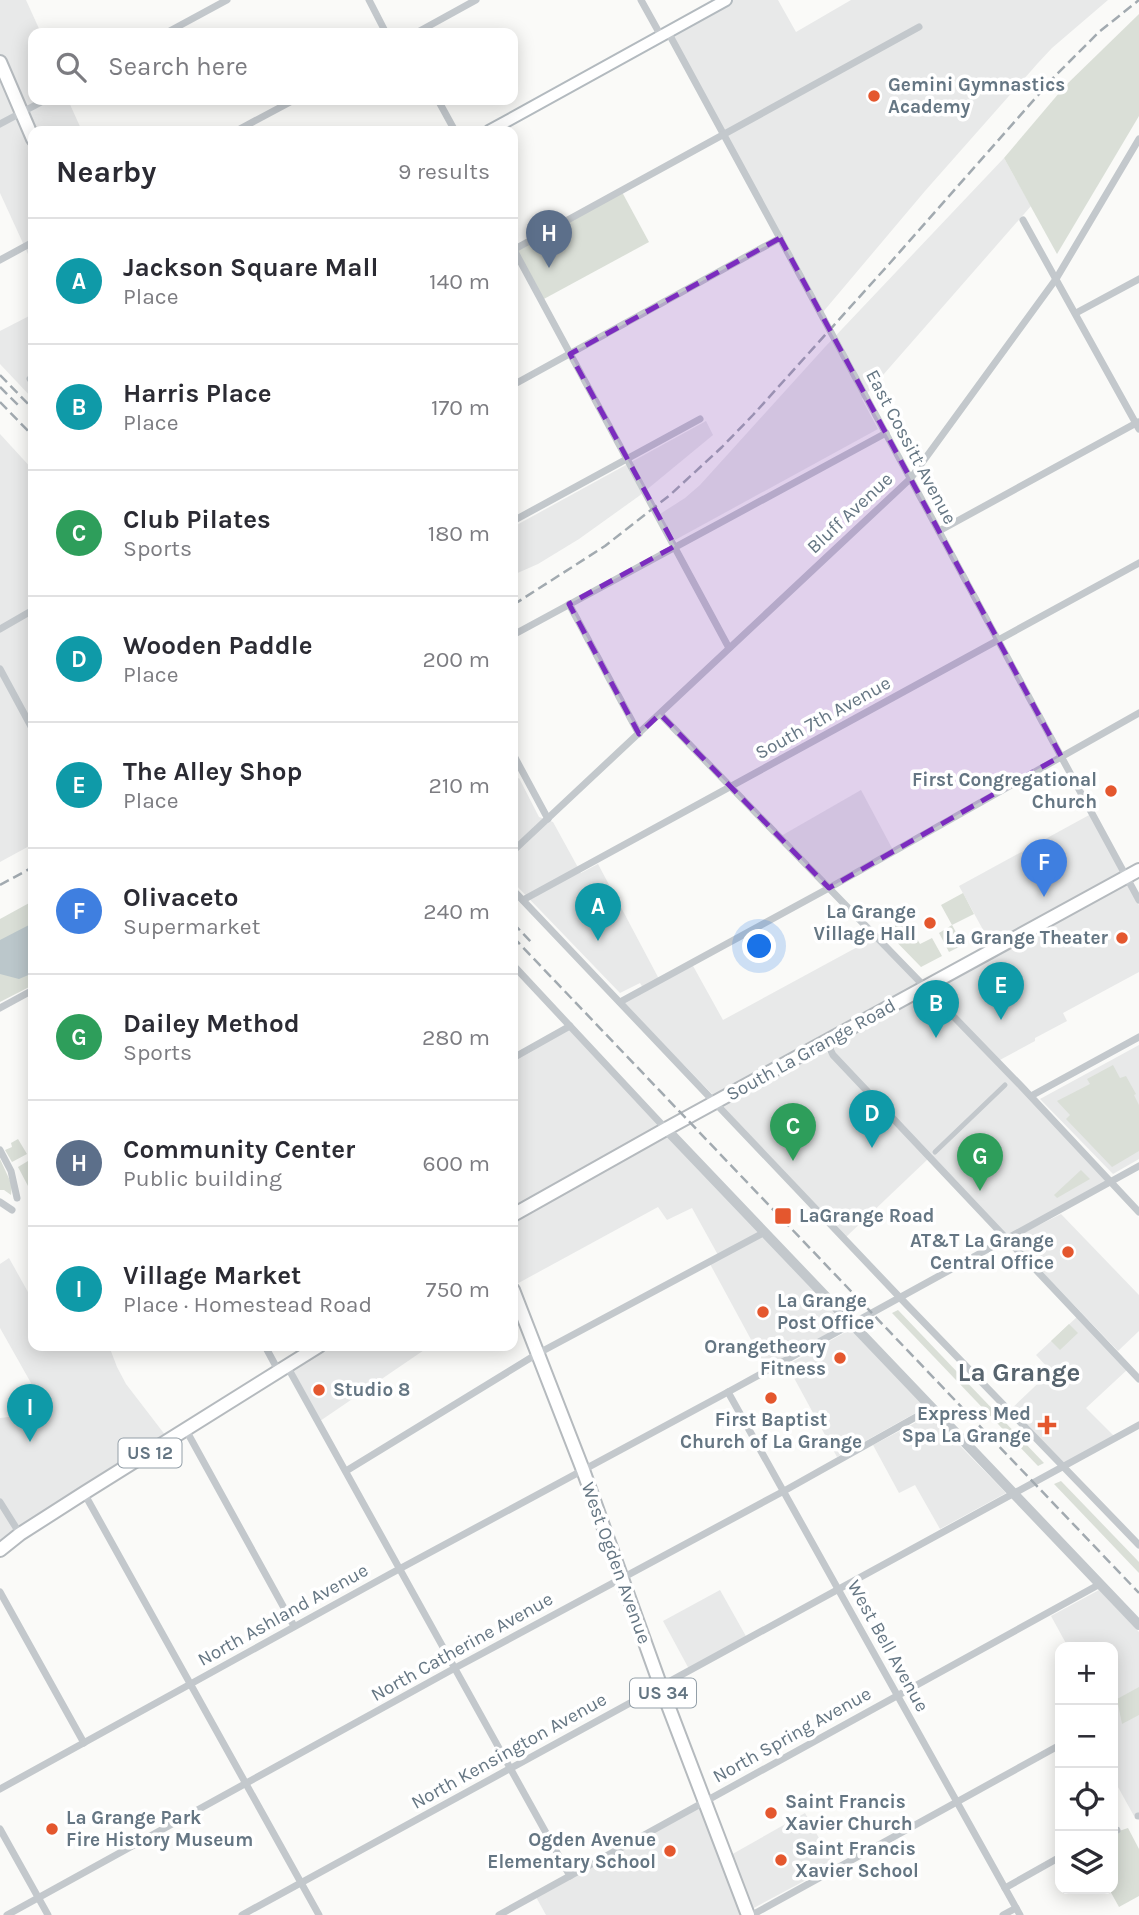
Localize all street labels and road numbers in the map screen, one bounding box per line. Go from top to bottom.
street label: East Cossitt Avenue [861,366,961,528]
street label: Bluff Avenue [803,468,897,558]
street label: South 7th Avenue [752,672,894,764]
street label: South La Grange Road [723,994,899,1106]
road number: US 12 [118,1438,182,1468]
street label: West Ogden Avenue [577,1479,655,1647]
street label: North Ashland Avenue [194,1559,372,1671]
street label: West Bell Avenue [843,1576,933,1716]
street label: North Catherine Avenue [367,1588,557,1706]
road number: US 34 [630,1678,696,1708]
street label: North Spring Avenue [709,1682,875,1788]
street label: North Kensington Avenue [407,1688,611,1814]

